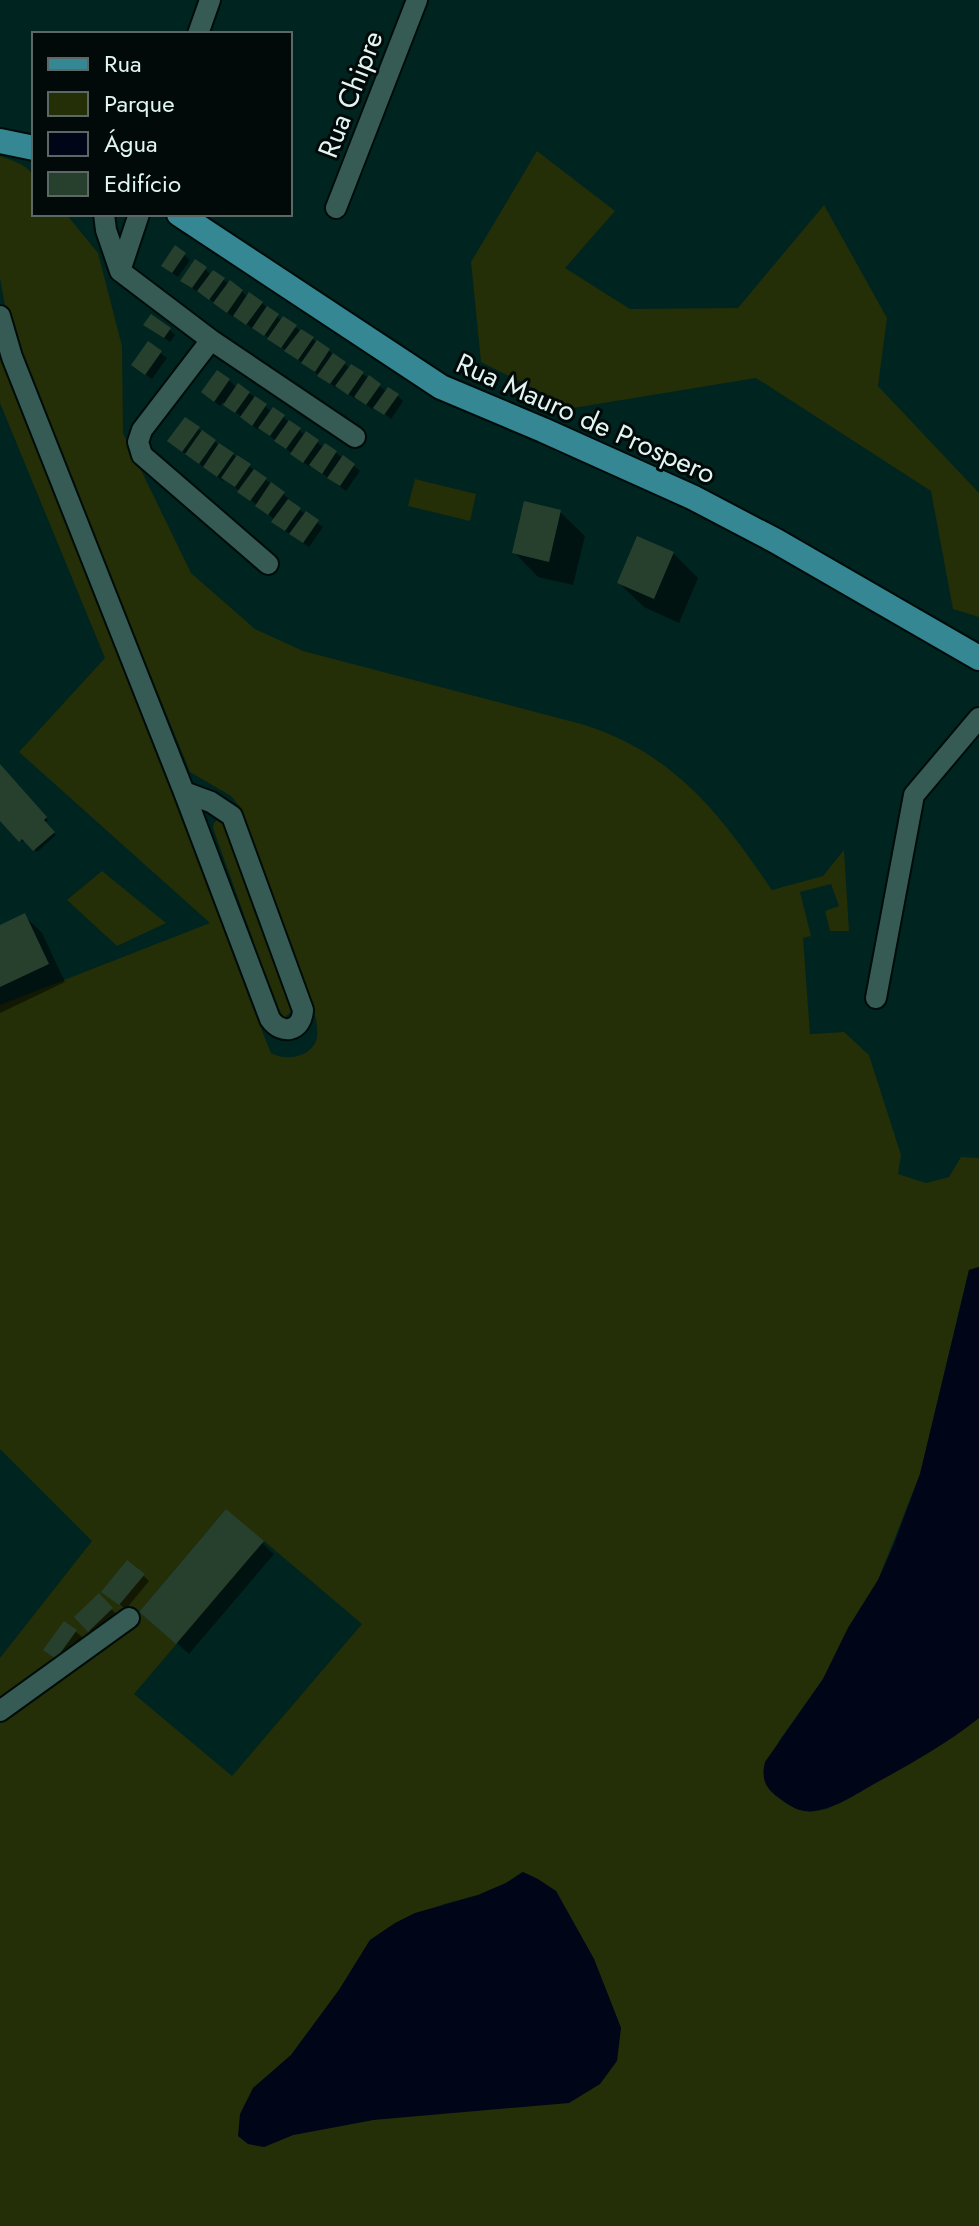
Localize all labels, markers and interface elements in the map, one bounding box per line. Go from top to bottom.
street label: Rua Chipre [307,25,393,164]
legend [32,32,292,216]
text: Rua [104,46,142,81]
text: Parque [104,86,175,121]
text: Água [104,126,158,161]
text: Edifício [104,166,181,201]
street label: Rua Mauro de Prospero [449,343,722,494]

